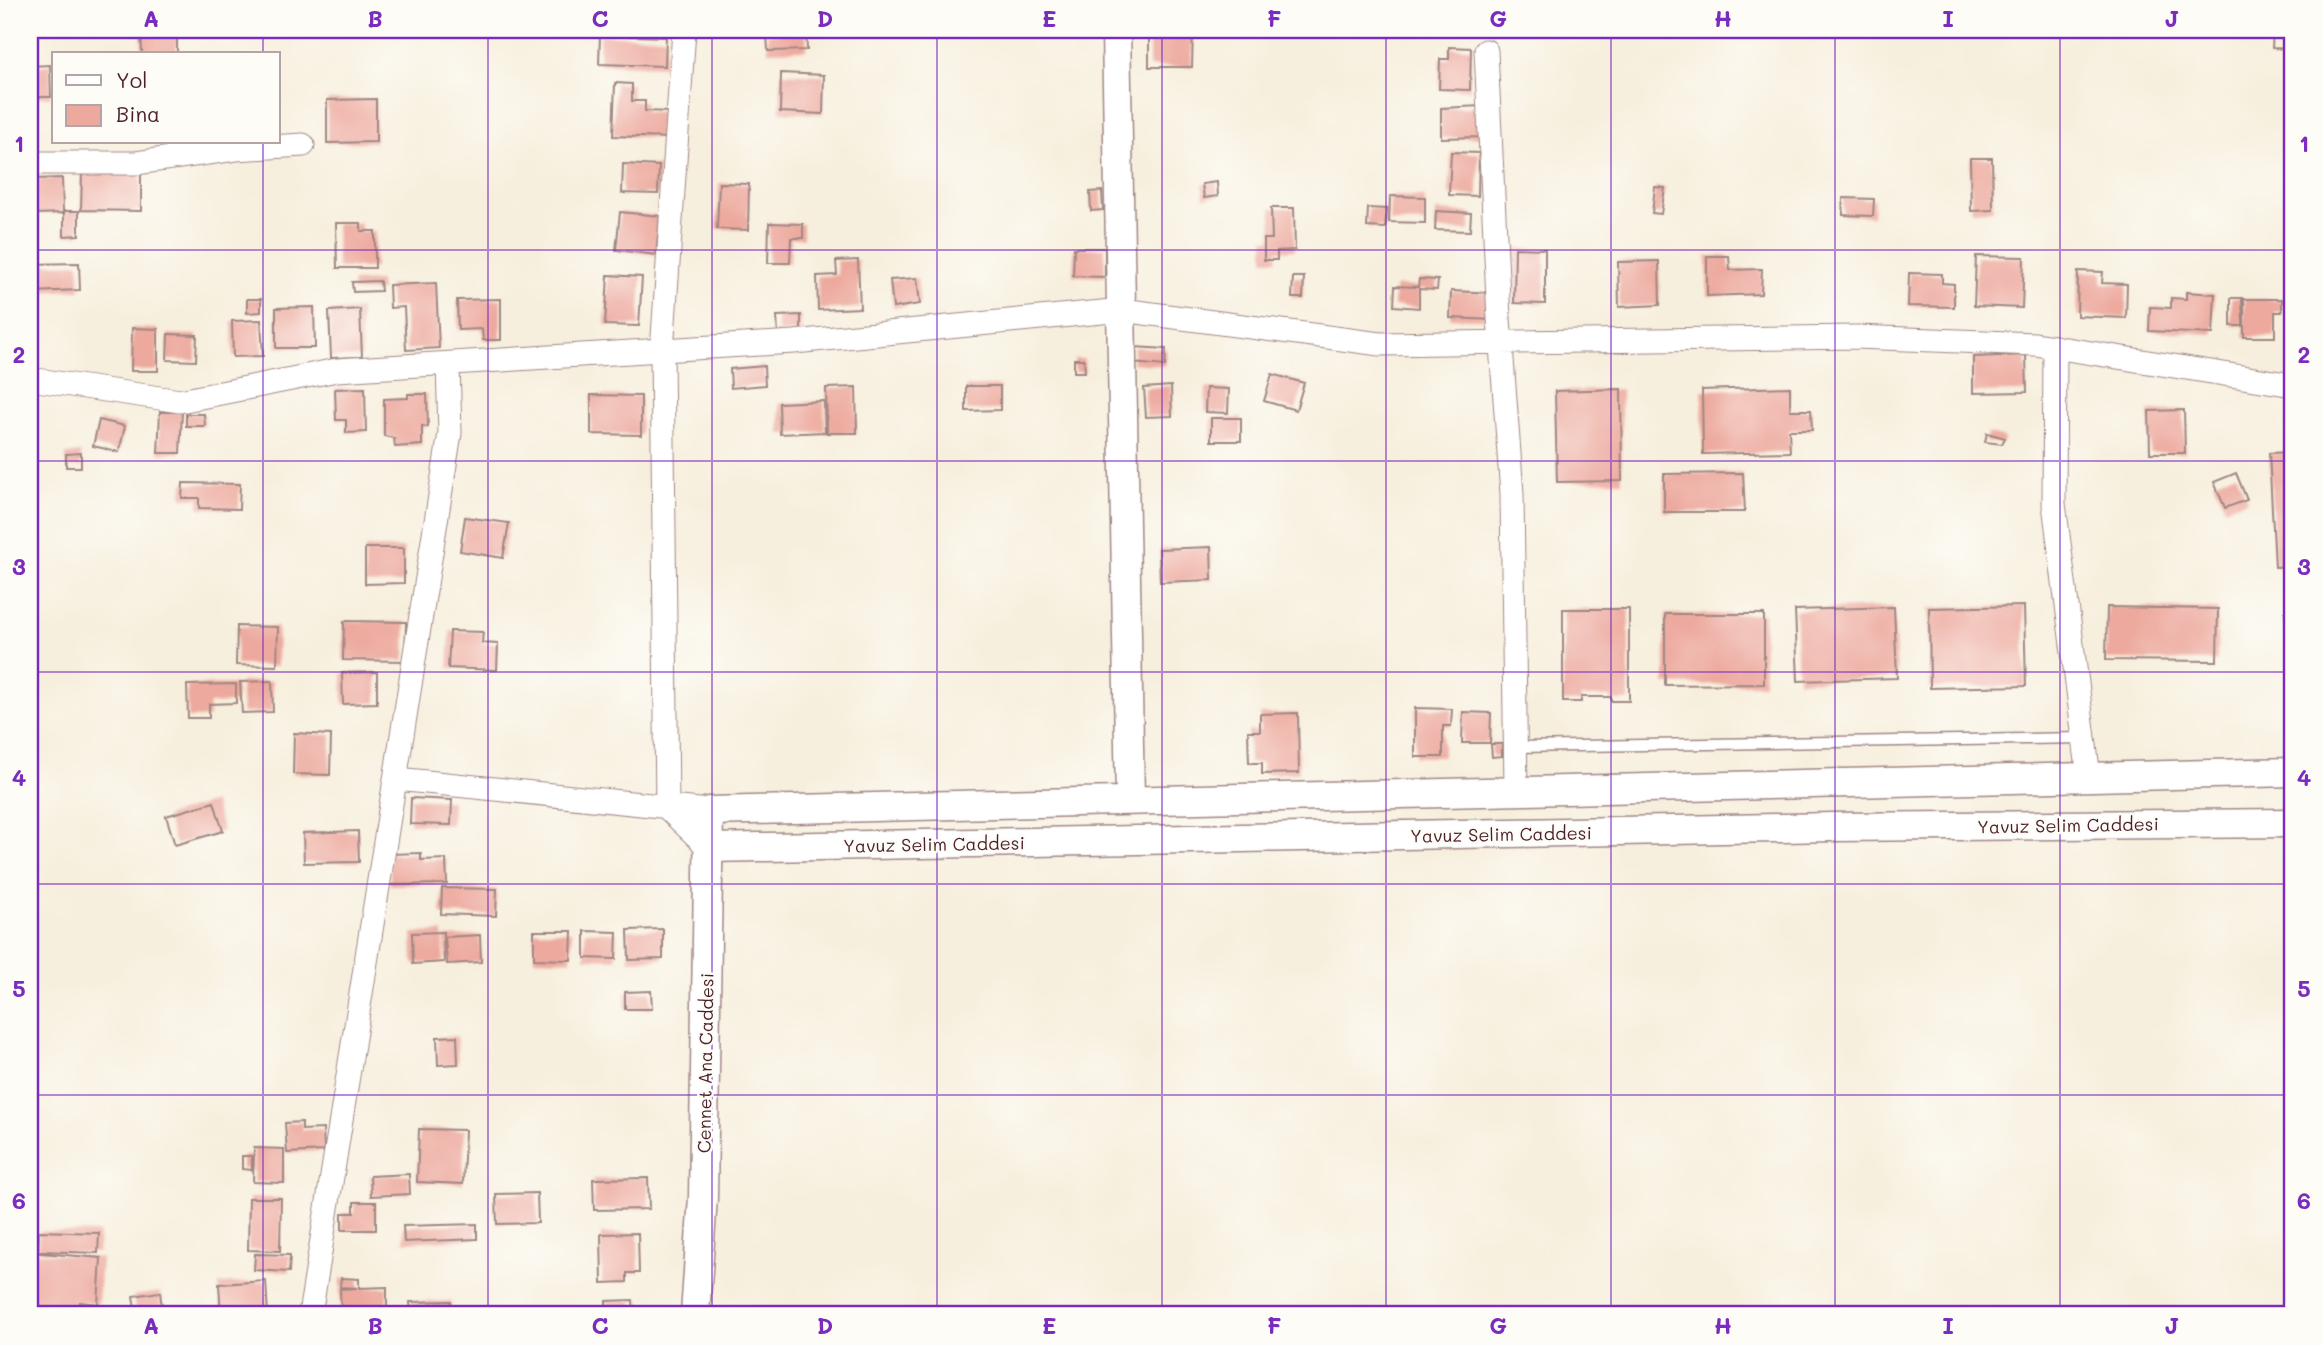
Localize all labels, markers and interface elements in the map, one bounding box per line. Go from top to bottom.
text: A [143,3,159,33]
text: B [367,3,383,33]
text: C [591,3,609,33]
text: D [817,3,833,33]
text: E [1042,3,1056,33]
text: F [1267,3,1281,33]
text: G [1489,3,1507,33]
text: H [1714,3,1732,33]
text: I [1942,3,1954,33]
text: J [2164,3,2180,33]
legend [52,52,280,144]
text: Yol [116,66,147,93]
text: Bina [116,100,160,127]
text: 1 [14,128,24,158]
text: 1 [2299,128,2309,158]
text: 2 [13,339,25,369]
text: 2 [2298,339,2310,369]
text: 3 [12,551,26,581]
text: 3 [2297,551,2311,581]
text: 4 [12,762,26,792]
text: 4 [2297,762,2311,792]
street label: Yavuz Selim Caddesi [1977,811,2159,839]
street label: Yavuz Selim Caddesi [1410,820,1592,848]
street label: Yavuz Selim Caddesi [843,830,1025,858]
text: 5 [12,973,26,1003]
street label: Cennet Ana Caddesi [691,973,719,1153]
text: 5 [2297,973,2311,1003]
text: 6 [12,1185,26,1215]
text: 6 [2297,1185,2311,1215]
text: A [143,1310,159,1340]
text: B [367,1310,383,1340]
text: C [591,1310,609,1340]
text: D [817,1310,833,1340]
text: E [1042,1310,1056,1340]
text: F [1267,1310,1281,1340]
text: G [1489,1310,1507,1340]
text: H [1714,1310,1732,1340]
text: I [1942,1310,1954,1340]
text: J [2164,1310,2180,1340]

